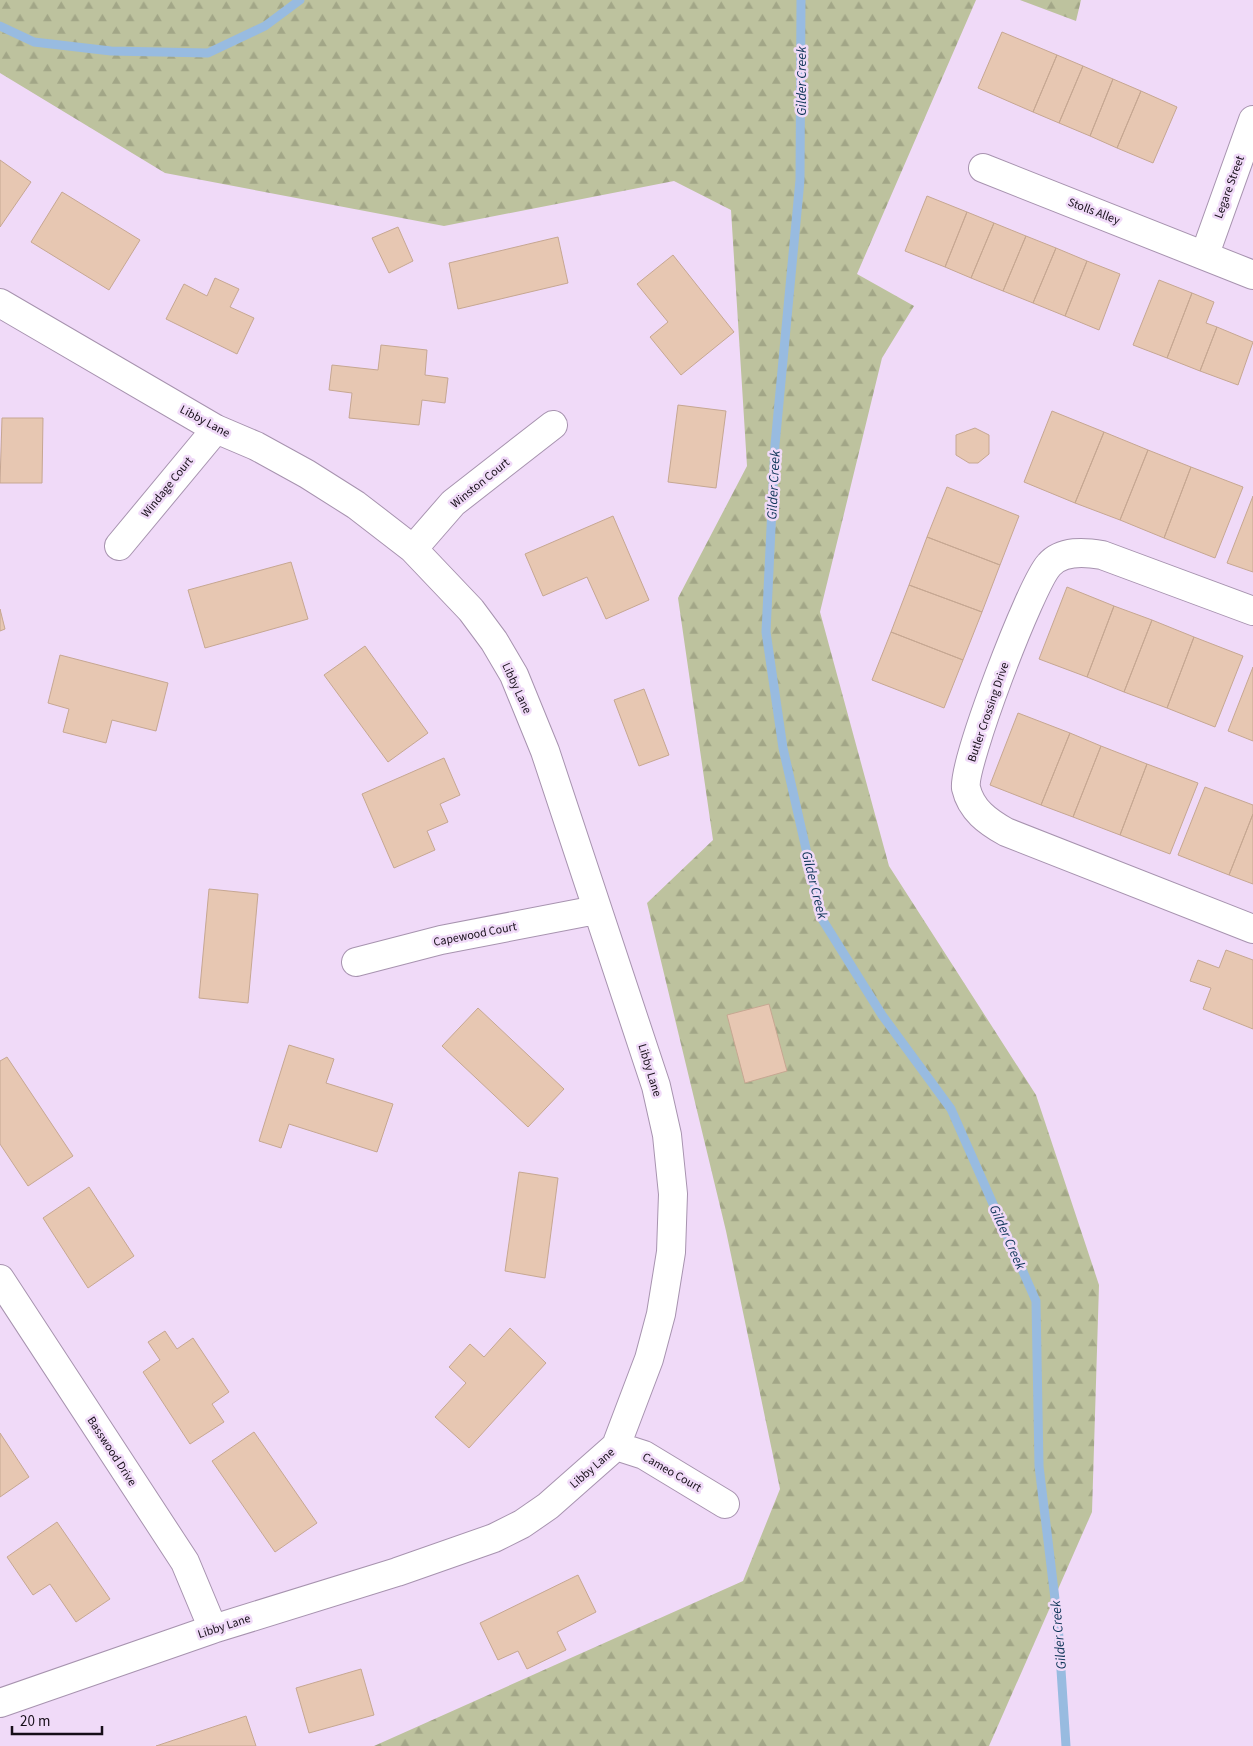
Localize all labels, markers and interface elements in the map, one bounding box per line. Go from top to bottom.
water label: Gilder Creek [792,46,812,116]
street label: Legare Street [1210,153,1249,221]
street label: Stolls Alley [1065,194,1123,229]
street label: Libby Lane [177,401,233,442]
water label: Gilder Creek [762,450,786,520]
street label: Windage Court [137,453,197,521]
street label: Winston Court [447,454,513,512]
street label: Libby Lane [497,660,536,716]
street label: Butler Crossing Drive [963,660,1014,764]
water label: Gilder Creek [796,849,832,922]
street label: Capewood Court [432,918,518,951]
street label: Libby Lane [633,1042,666,1099]
water label: Gilder Creek [984,1202,1030,1273]
street label: Basswood Drive [83,1413,140,1489]
street label: Libby Lane [566,1444,618,1493]
street label: Cameo Court [639,1449,704,1496]
water label: Gilder Creek [1046,1599,1072,1670]
street label: Libby Lane [196,1610,253,1643]
scale bar [12,1704,102,1736]
text: 20 m [20,1711,50,1732]

